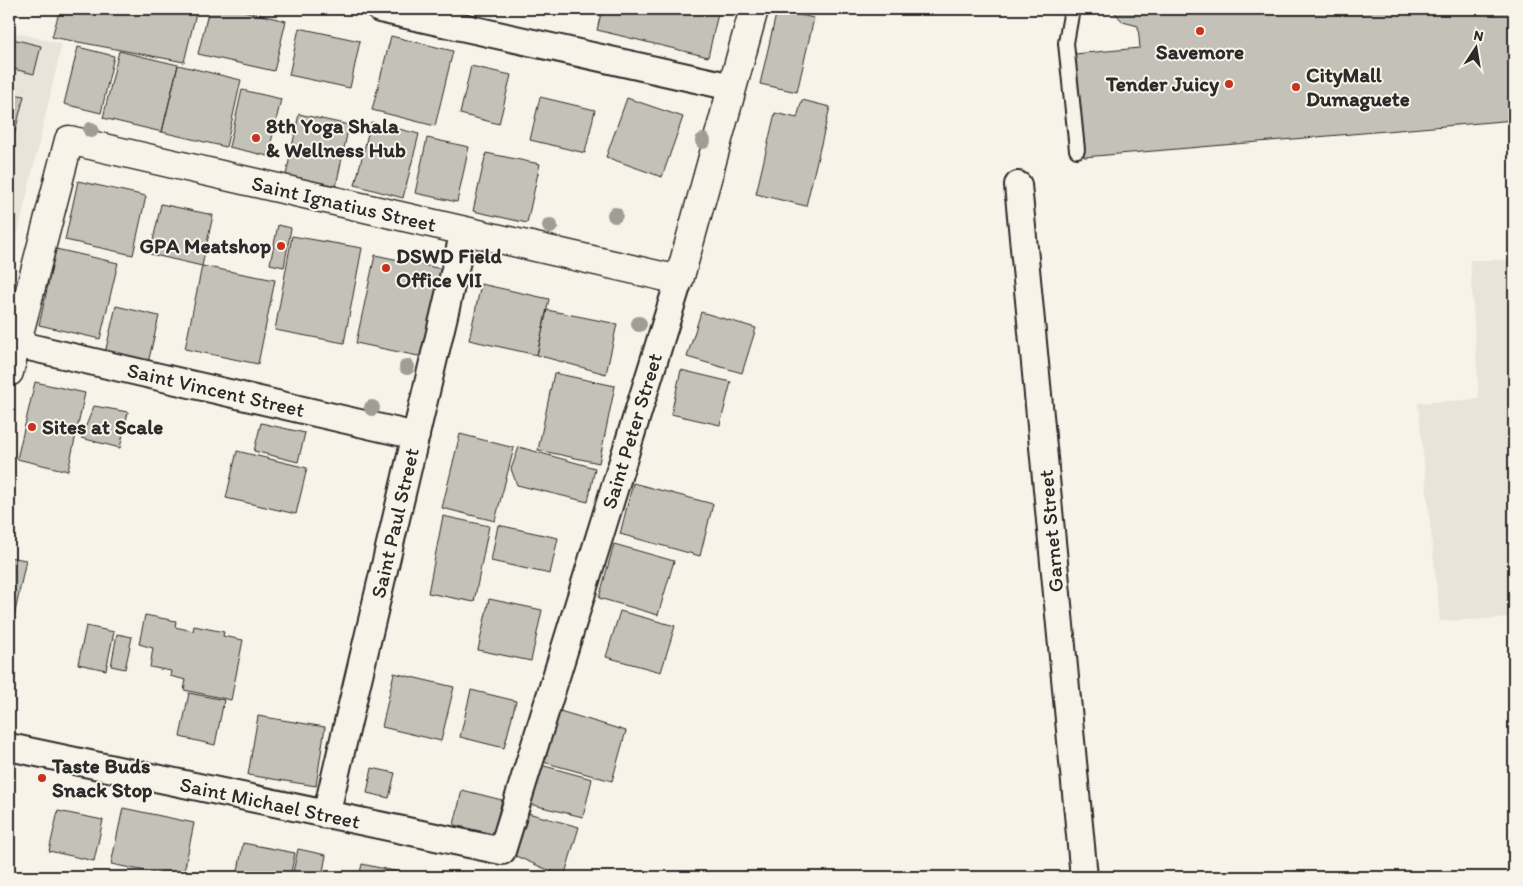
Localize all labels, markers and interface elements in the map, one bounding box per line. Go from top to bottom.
north arrow [1450,22,1500,72]
marker: Savemore [1194,25,1206,37]
text: N [1472,26,1485,45]
place label: Savemore [1156,39,1244,64]
place label: CityMall Dumaguete [1306,62,1410,112]
place label: Tender Juicy [1105,71,1219,97]
marker: Tender Juicy [1223,78,1235,90]
marker: CityMall Dumaguete [1290,81,1302,93]
place label: 8th Yoga Shala & Wellness Hub [266,113,406,162]
marker: 8th Yoga Shala & Wellness Hub [250,132,262,144]
street label: Saint Ignatius Street [249,170,439,237]
place label: GPA Meatshop [139,233,271,259]
marker: GPA Meatshop [275,240,287,252]
place label: DSWD Field Office VII [396,243,502,292]
marker: DSWD Field Office VII [380,262,392,274]
street label: Saint Peter Street [596,350,667,512]
street label: Saint Vincent Street [125,357,307,422]
place label: Sites at Scale [42,414,163,439]
marker: Sites at Scale [26,421,38,433]
street label: Saint Paul Street [365,445,424,600]
street label: Garnet Street [1033,468,1068,594]
place label: Taste Buds Snack Stop [51,753,152,803]
street label: Saint Michael Street [178,771,363,834]
marker: Taste Buds Snack Stop [36,772,48,784]

